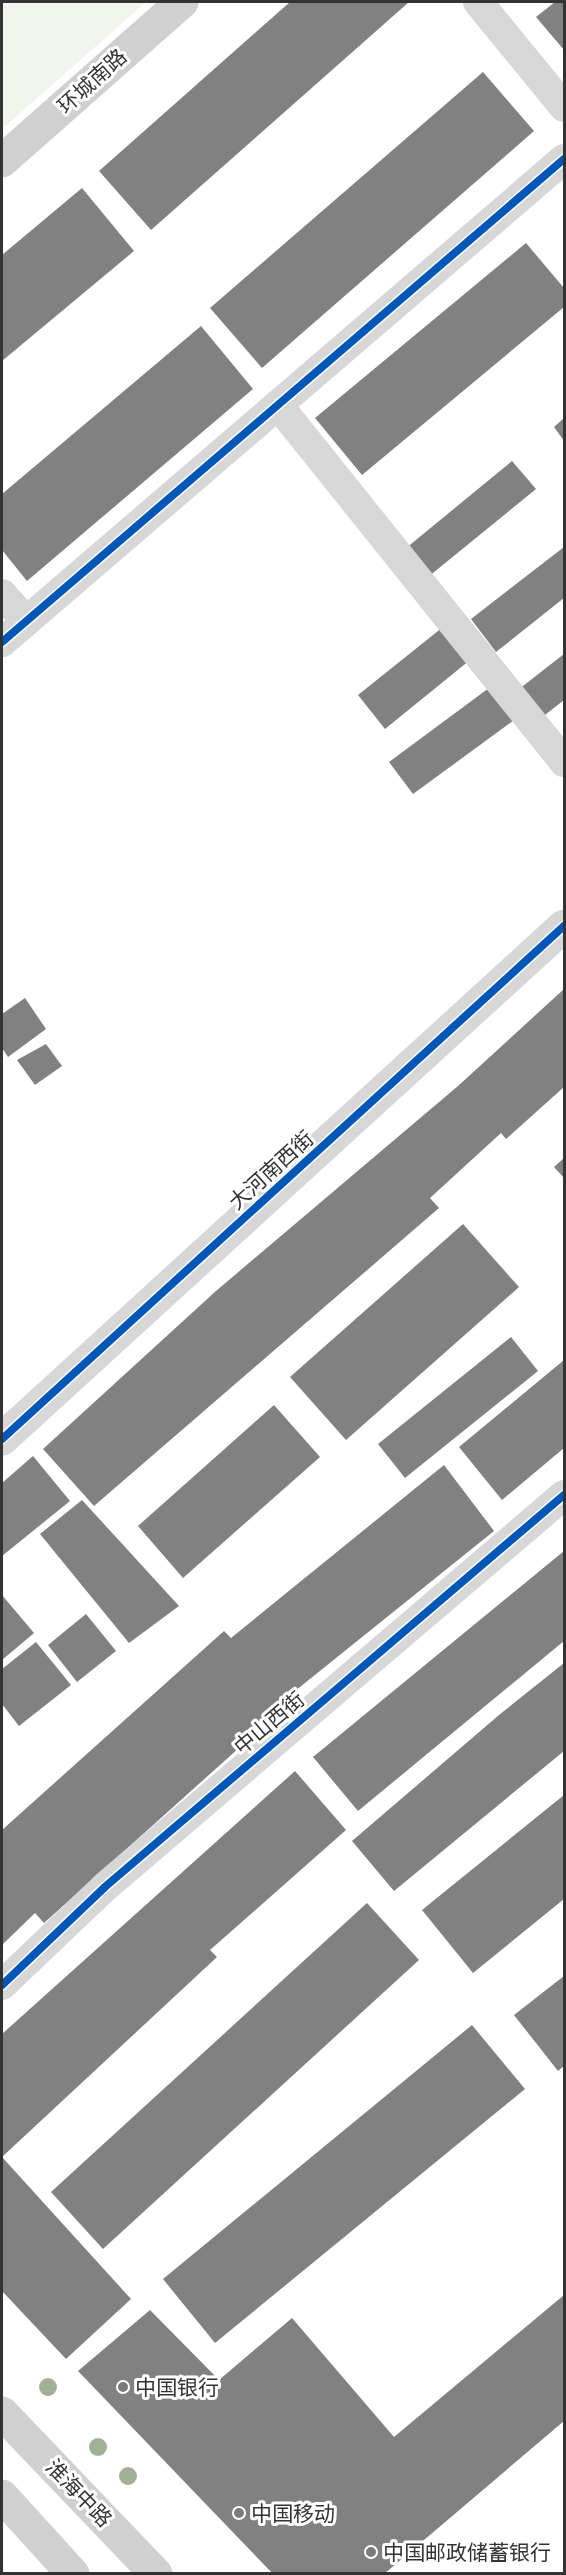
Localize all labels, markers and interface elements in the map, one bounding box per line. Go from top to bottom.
street label: 环城南路 [52,44,132,118]
street label: 大河南西街 [224,1126,318,1214]
street label: 中山西街 [229,1686,309,1760]
place label: 中国银行 [135,2375,219,2400]
marker: 中国银行 [116,2380,130,2394]
street label: 淮海中路 [41,2454,117,2532]
place label: 中国移动 [251,2501,335,2526]
marker: 中国移动 [232,2506,246,2520]
place label: 中国邮政储蓄银行 [383,2540,551,2565]
marker: 中国邮政储蓄银行 [364,2545,378,2559]

